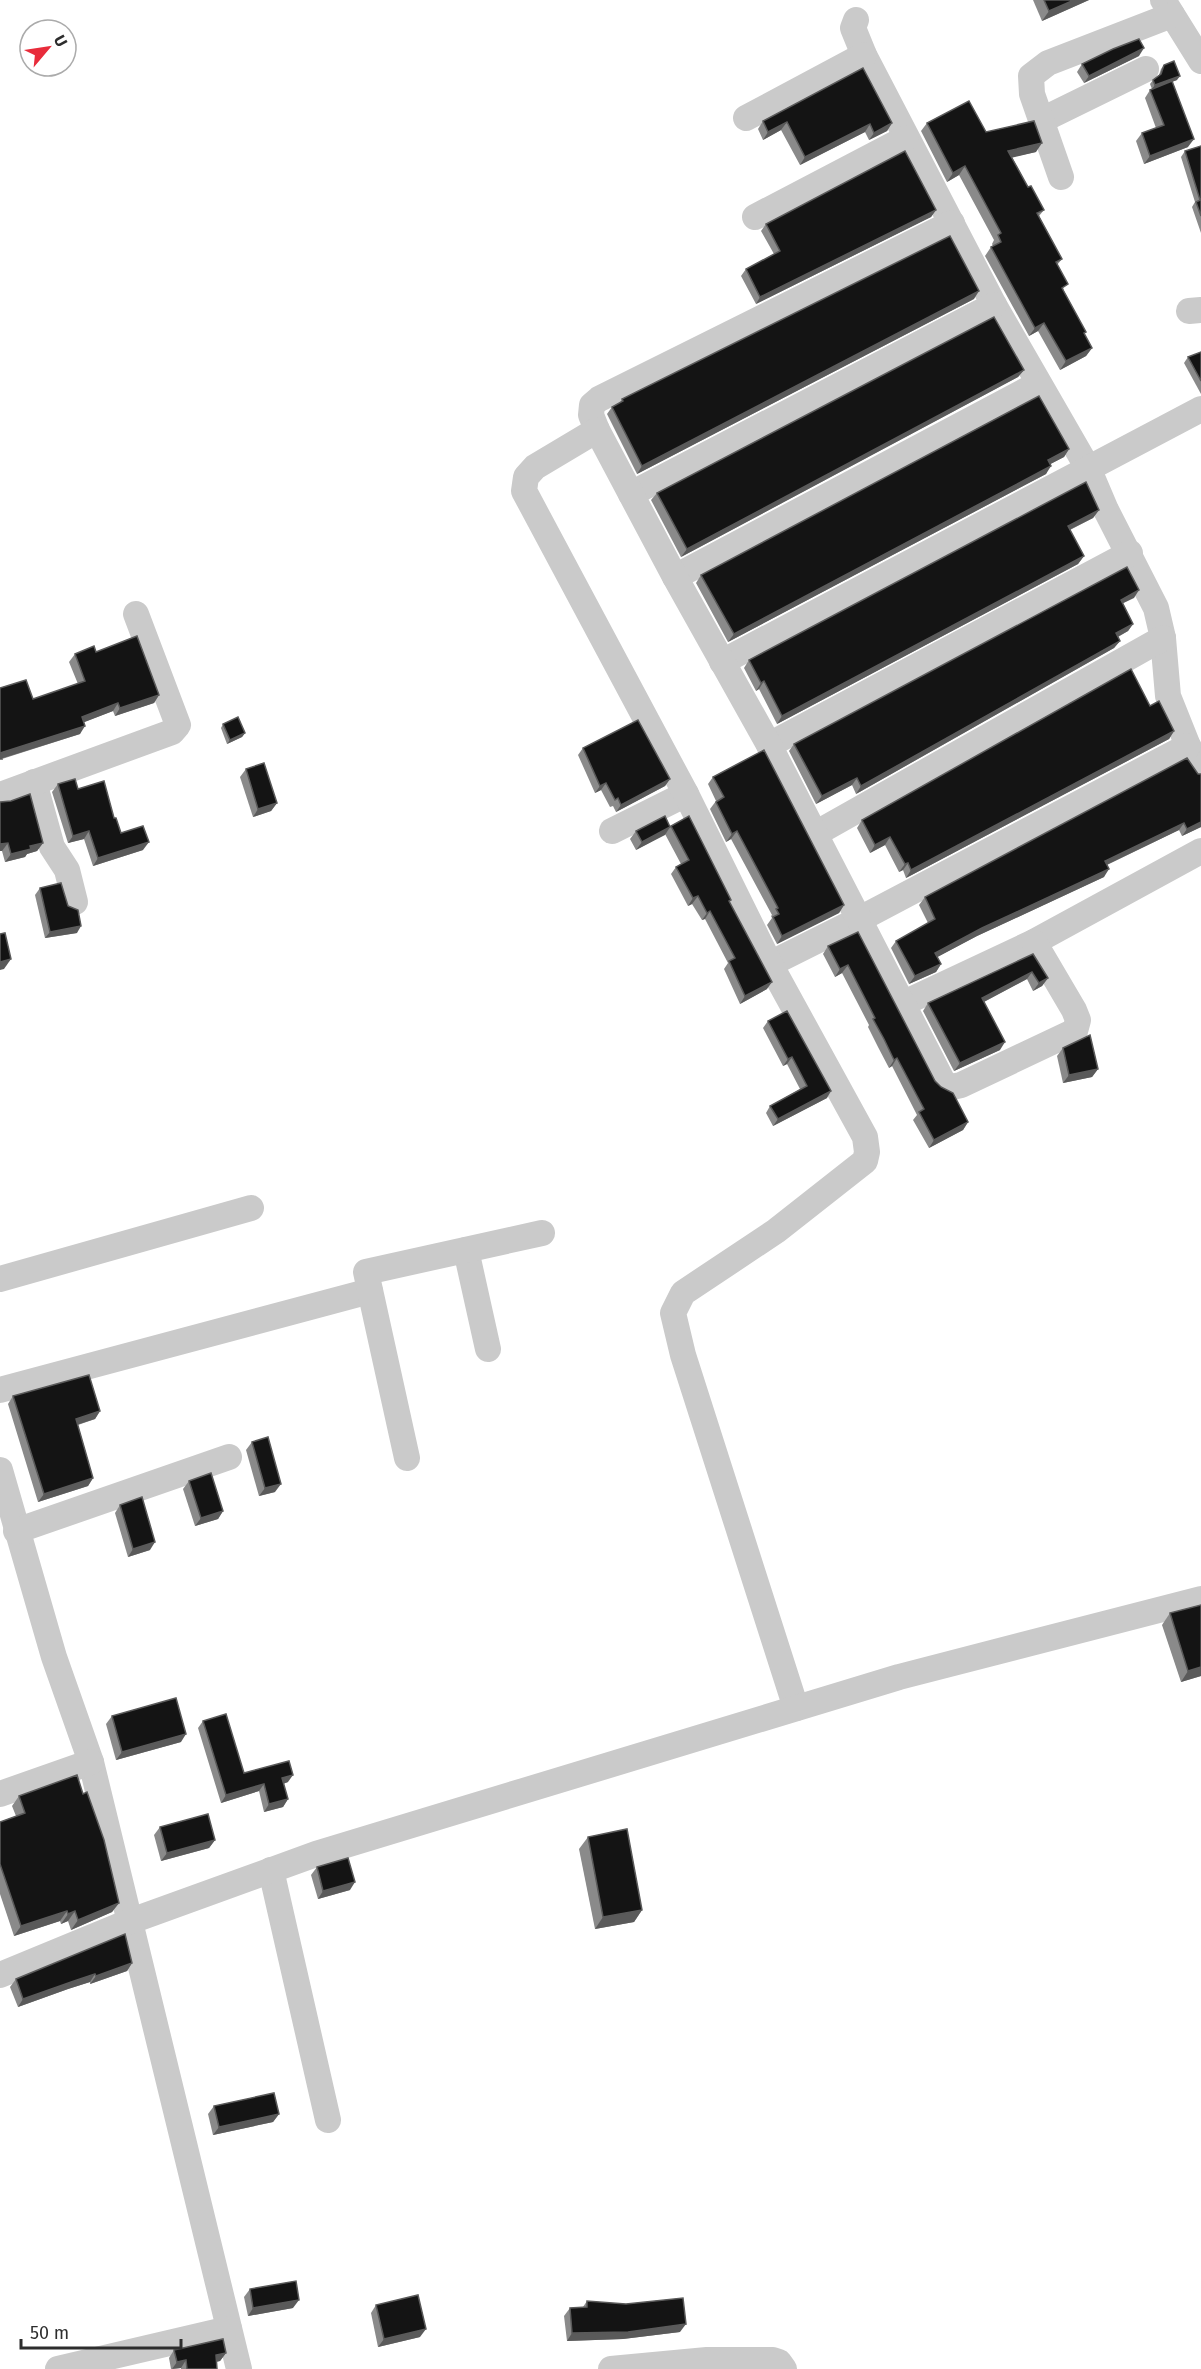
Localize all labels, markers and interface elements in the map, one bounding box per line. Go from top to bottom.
north arrow [18,18,78,78]
text: U [50,32,72,50]
scale bar [21,2312,182,2350]
text: 50 m [30,2322,69,2344]

